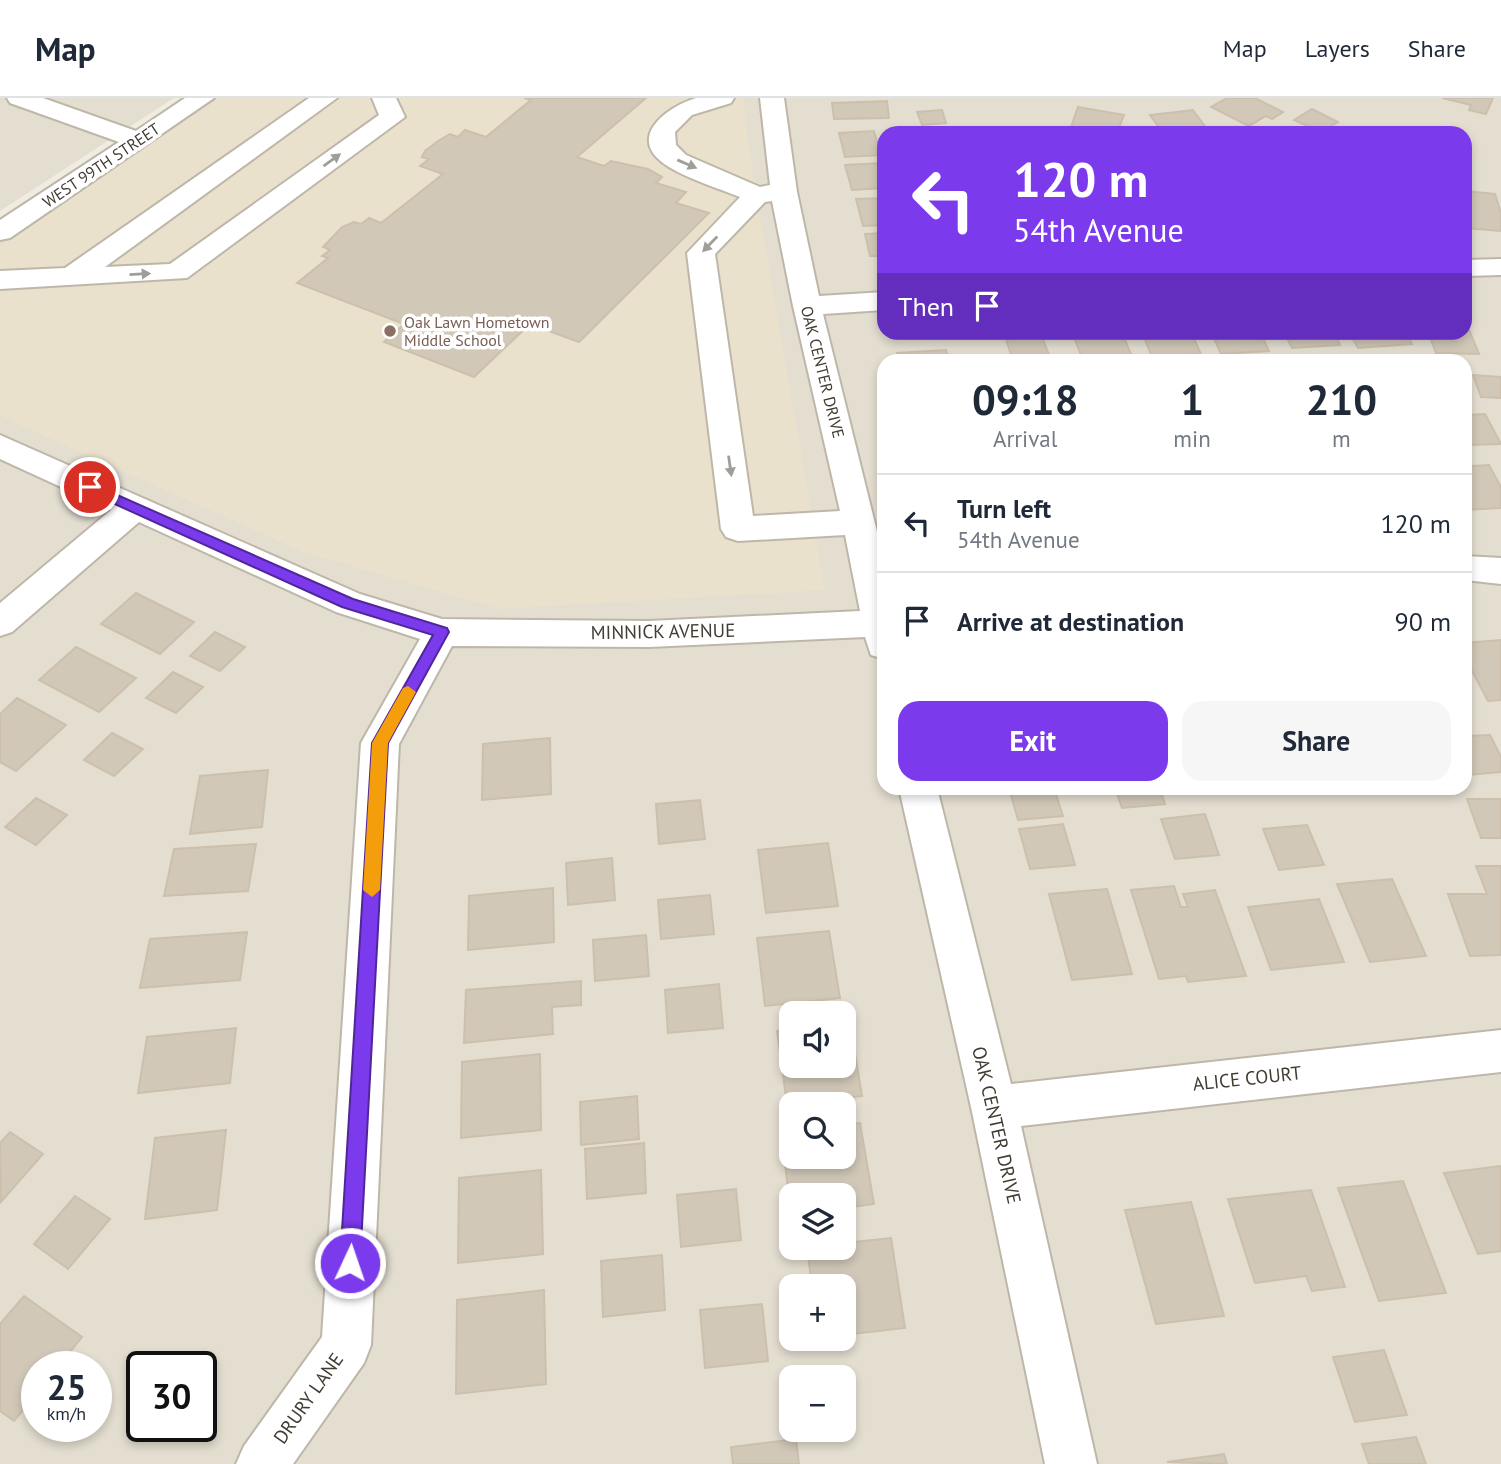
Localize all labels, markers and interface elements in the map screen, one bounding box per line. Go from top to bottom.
text: Map [35,27,96,70]
text: Map [1223,33,1267,64]
text: Layers [1305,33,1370,64]
text: Share [1408,33,1466,64]
street label: WEST 99TH STREET [39,118,164,212]
text: 120 m [1013,147,1148,211]
one-way arrow [323,153,341,167]
icon: left [898,154,989,245]
one-way arrow [676,158,697,169]
text: 54th Avenue [1013,209,1184,251]
one-way arrow [702,235,718,252]
one-way arrow [130,268,152,279]
icon: arrive [968,287,1006,325]
text: Then [898,290,954,323]
street label: OAK CENTER DRIVE [797,304,849,440]
place label: Oak Lawn Hometown Middle School [404,312,550,350]
marker: Oak Lawn Hometown Middle School [382,323,398,339]
text: 09:18 [972,372,1078,427]
text: 1 [1180,372,1204,427]
text: 210 [1306,372,1377,427]
text: Arrival [993,424,1057,453]
text: min [1173,424,1211,453]
text: m [1332,424,1351,453]
one-way arrow [724,456,735,478]
pin [60,457,120,517]
icon: arrive [71,468,109,506]
text: Turn left [957,492,1051,525]
icon: left [898,504,936,542]
text: 120 m [1380,507,1451,540]
text: 54th Avenue [957,525,1080,554]
icon: arrive [898,602,936,640]
text: Arrive at destination [957,605,1184,638]
text: 90 m [1395,605,1451,638]
street label: MINNICK AVENUE [591,618,735,644]
button: Exit [898,701,1168,781]
button: Share [1182,701,1451,781]
map controls [779,1001,856,1442]
button: sound [779,1001,856,1078]
street label: OAK CENTER DRIVE [967,1044,1027,1206]
street label: ALICE COURT [1192,1060,1303,1096]
button: search [779,1092,856,1169]
button: layers [779,1183,856,1260]
position arrow [313,1226,387,1300]
button: + [779,1274,856,1351]
street label: DRURY LANE [268,1348,348,1448]
speed limit sign: 30 [126,1351,217,1442]
text: 25 [47,1364,86,1410]
button: − [779,1365,856,1442]
text: km/h [47,1402,86,1425]

